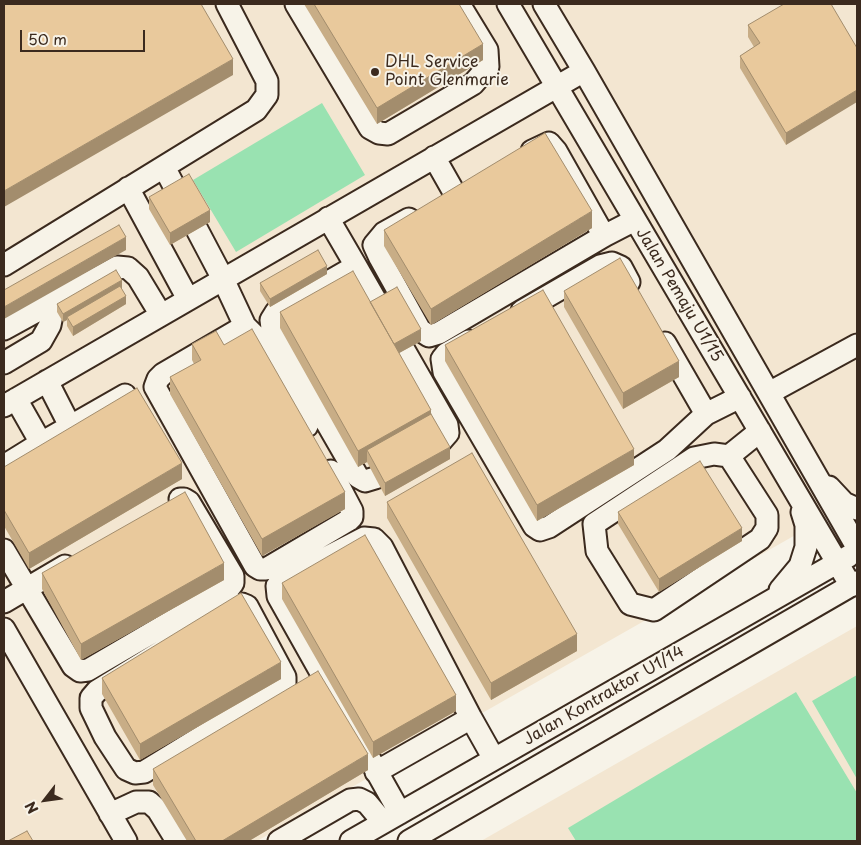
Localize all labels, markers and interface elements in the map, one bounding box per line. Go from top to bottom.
scale bar [22,20,148,52]
text: 50 m [28,27,67,50]
place label: DHL Service Point Glenmarie [385,53,509,91]
marker: DHL Service Point Glenmarie [369,66,381,78]
street label: Jalan Pemaju U1/15 [631,225,727,365]
street label: Jalan Kontraktor U1/14 [520,642,688,750]
north arrow [20,775,70,825]
text: N [20,798,43,818]

